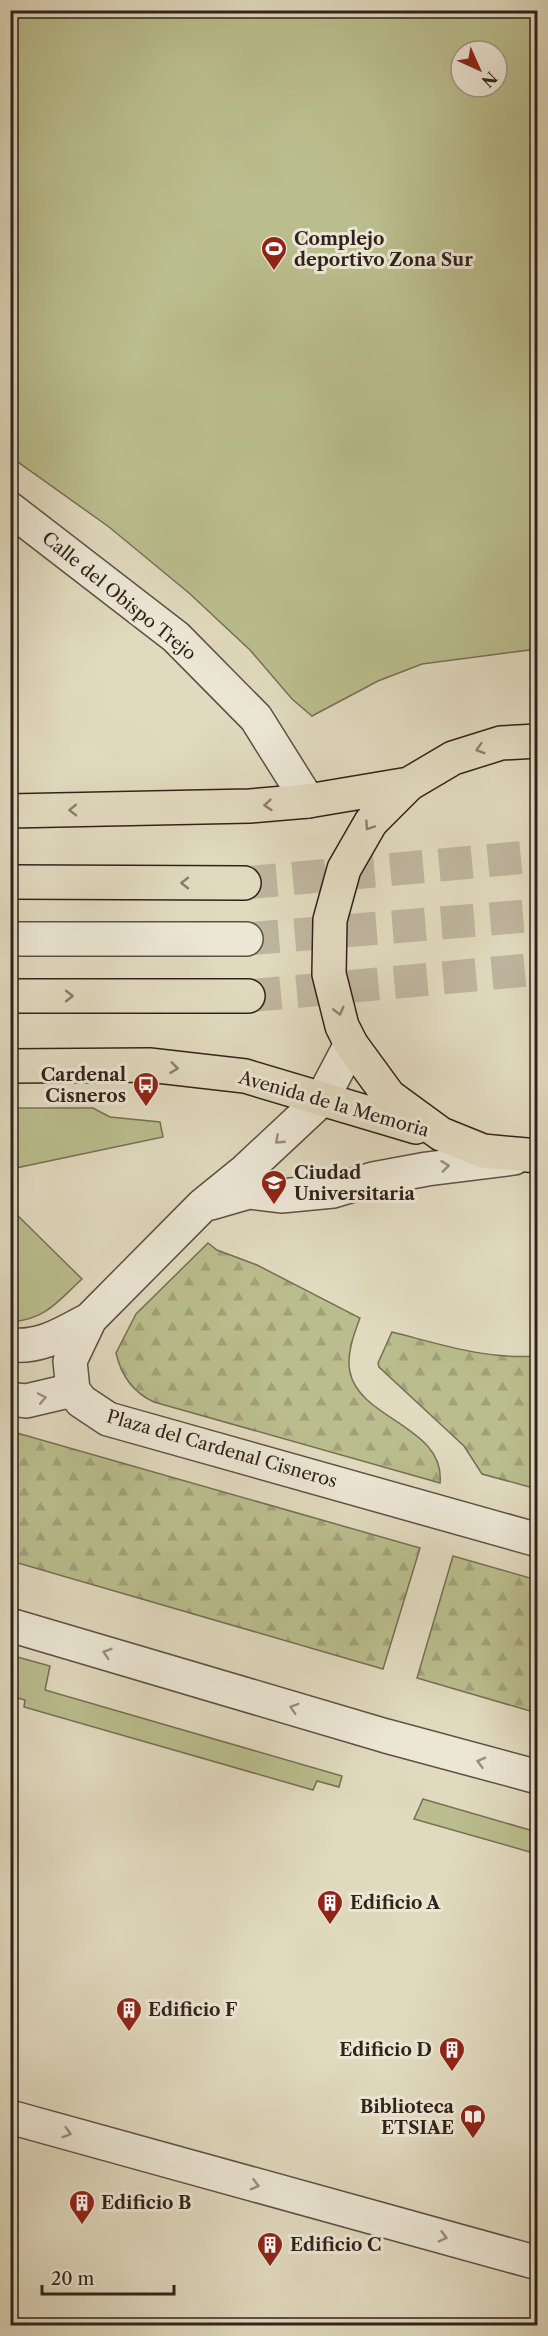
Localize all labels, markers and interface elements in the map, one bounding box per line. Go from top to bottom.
north arrow [449,39,509,99]
text: N [478,68,502,92]
place label: Complejo deportivo Zona Sur [294,228,473,271]
sports icon: Complejo deportivo Zona Sur [259,234,289,272]
street label: Calle del Obispo Trejo [38,527,200,665]
one-way arrow [475,742,486,754]
one-way arrow [264,798,273,811]
one-way arrow [69,804,78,816]
one-way arrow [365,820,376,831]
one-way arrow [181,877,190,889]
one-way arrow [64,990,73,1002]
one-way arrow [331,1006,344,1016]
one-way arrow [169,1061,178,1074]
place label: Cardenal Cisneros [41,1064,126,1107]
street label: Avenida de la Memoria [235,1066,432,1142]
bus stop icon: Cardenal Cisneros [131,1070,161,1108]
one-way arrow [276,1133,286,1144]
one-way arrow [441,1161,450,1173]
place label: Ciudad Universitaria [294,1162,416,1205]
school or university icon: Ciudad Universitaria [259,1168,289,1206]
one-way arrow [37,1392,47,1405]
street label: Plaza del Cardenal Cisneros [104,1406,340,1492]
one-way arrow [102,1648,113,1660]
one-way arrow [289,1703,299,1715]
one-way arrow [476,1756,486,1769]
building icon: Edificio A [315,1888,345,1926]
place label: Edificio A [350,1892,441,1914]
building icon: Edificio F [114,1995,144,2033]
place label: Edificio F [148,1999,237,2021]
building icon: Edificio D [437,2035,467,2073]
place label: Edificio D [339,2039,432,2061]
place label: Biblioteca ETSIAE [360,2096,455,2139]
library icon: Biblioteca ETSIAE [458,2102,488,2140]
one-way arrow [61,2126,72,2138]
one-way arrow [249,2178,259,2191]
building icon: Edificio B [67,2188,97,2226]
place label: Edificio B [101,2192,191,2214]
building icon: Edificio C [255,2230,285,2268]
one-way arrow [437,2230,447,2242]
place label: Edificio C [290,2234,382,2256]
scale bar [42,2258,174,2296]
text: 20 m [51,2268,95,2290]

